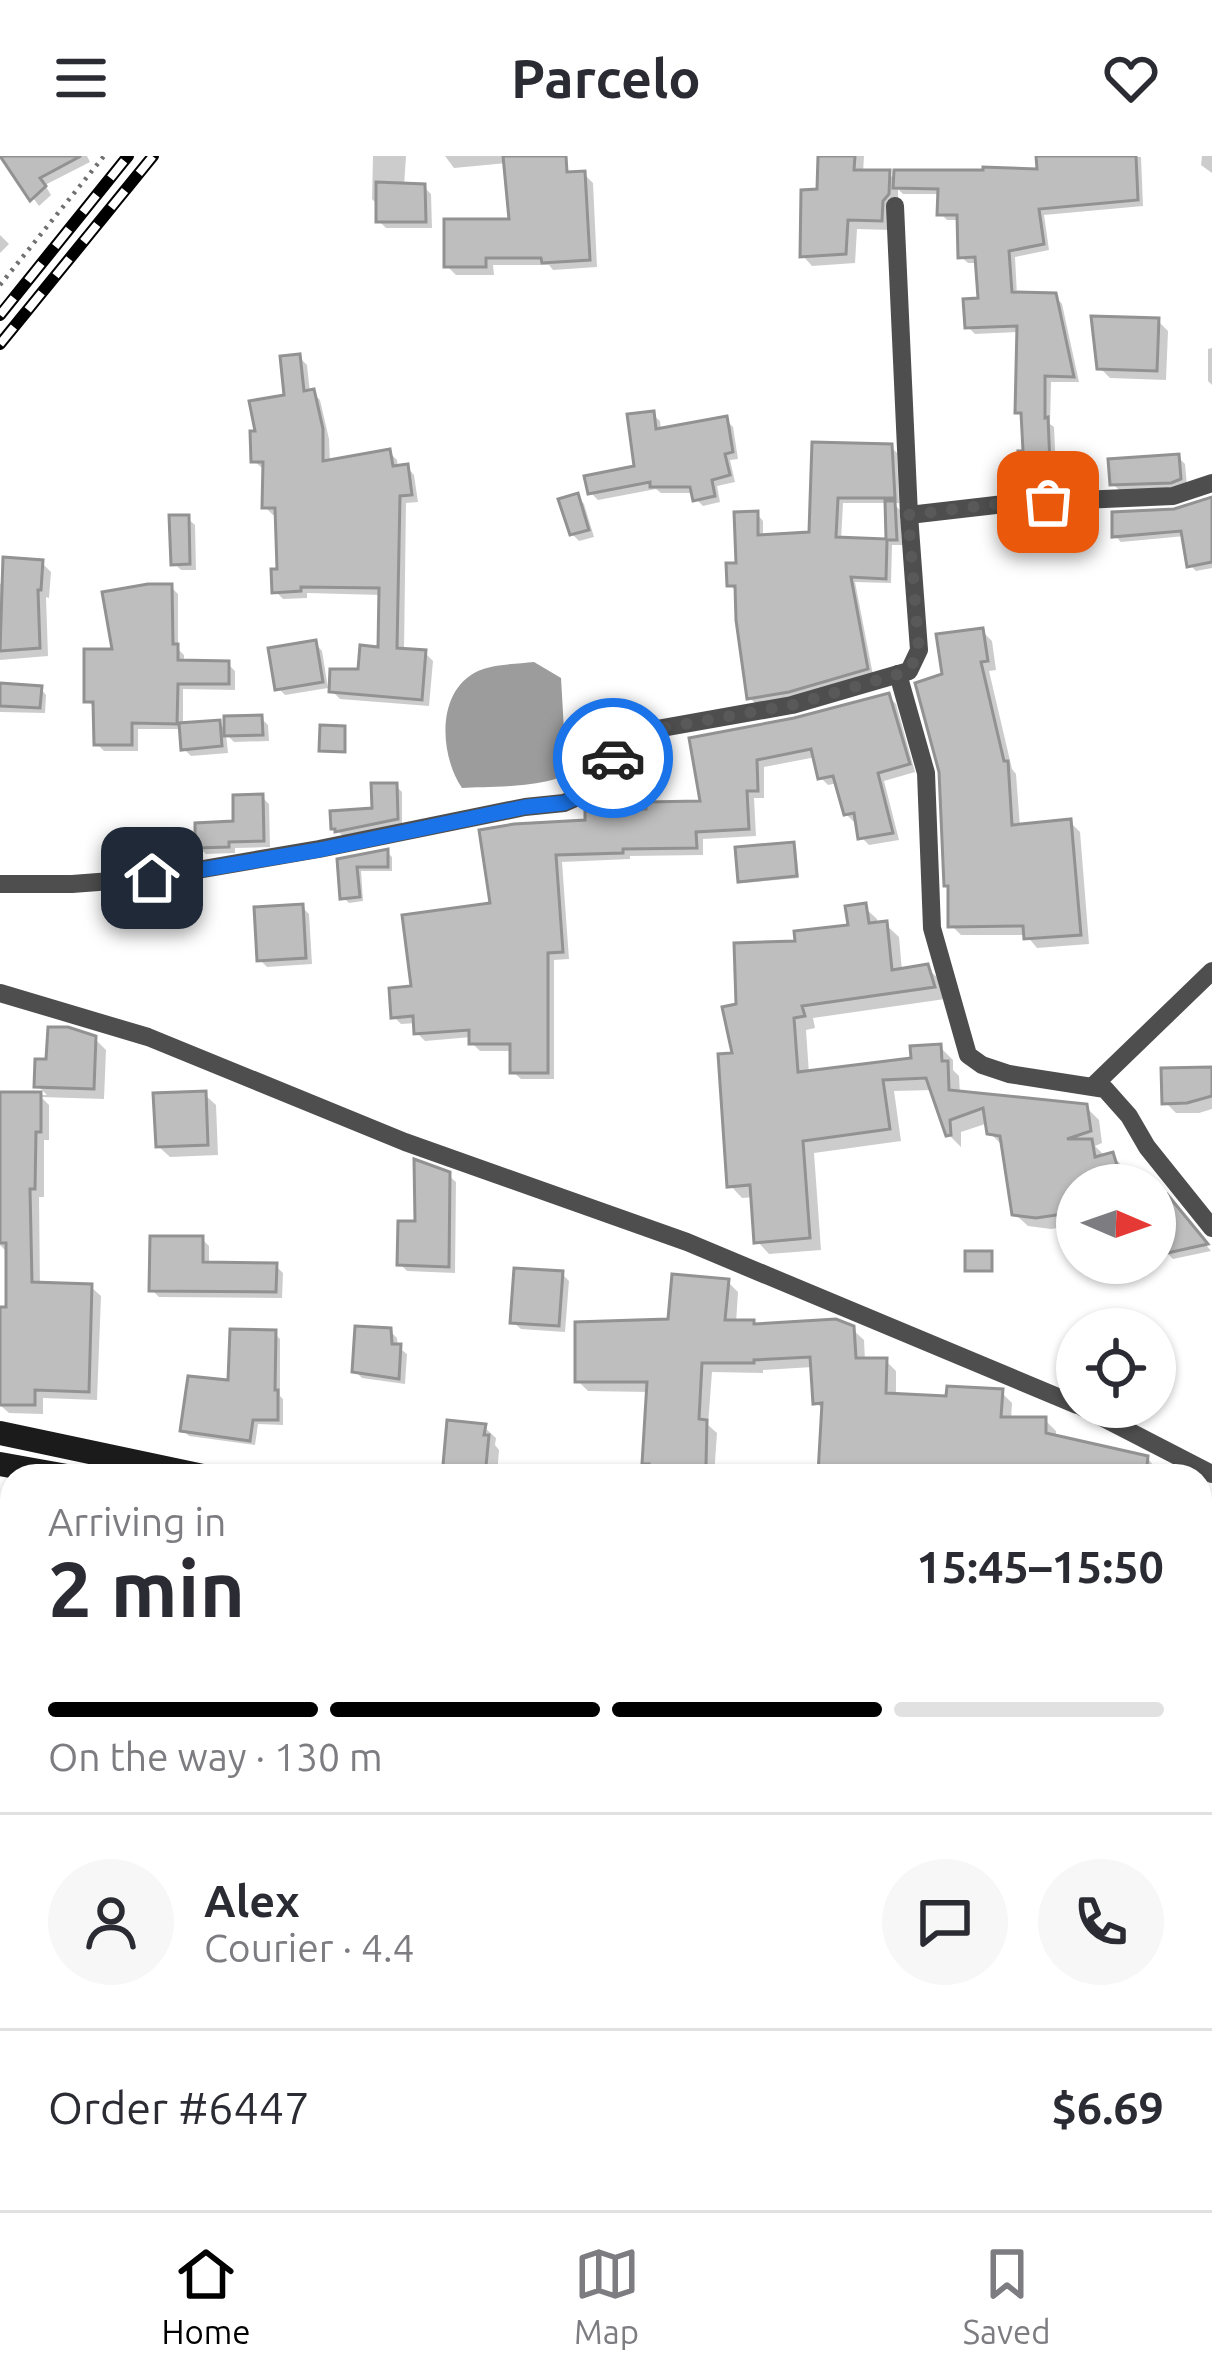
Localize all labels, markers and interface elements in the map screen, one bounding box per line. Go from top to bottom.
icon: menu [48,45,114,111]
icon: heart [1098,45,1164,111]
text: Parcelo [511,48,701,108]
pin [997,451,1099,553]
icon: bag [1015,469,1081,535]
courier [553,698,673,818]
icon: car [580,725,646,791]
pin [101,827,203,929]
icon: home [119,845,185,911]
north arrow [1056,1164,1176,1284]
map controls [1056,1164,1176,1428]
button: locate [1056,1308,1176,1428]
text: Arriving in [48,1500,226,1543]
text: 15:45–15:50 [916,1541,1164,1592]
text: 2 min [48,1544,245,1632]
text: On the way · 130 m [48,1735,383,1778]
button: person [48,1859,174,1985]
button: chat [882,1859,1008,1985]
button: phone [1038,1859,1164,1985]
text: Alex [204,1875,300,1926]
text: Courier · 4.4 [204,1926,415,1969]
text: Order #6447 [48,2082,310,2133]
text: $6.69 [1051,2082,1164,2133]
tab: Home [162,2241,251,2350]
tab: Map [574,2241,640,2350]
tab: Saved [963,2241,1050,2350]

